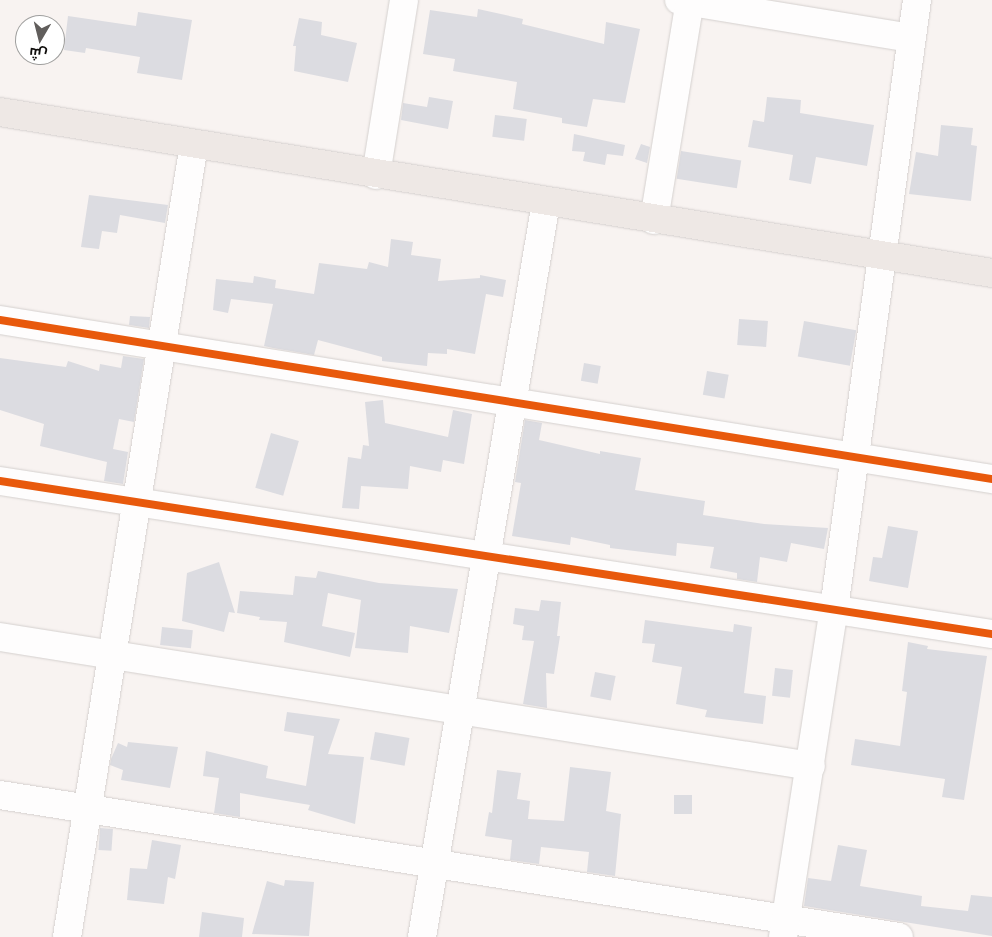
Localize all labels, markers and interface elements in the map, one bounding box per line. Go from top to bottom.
north arrow [15,15,65,65]
text: ش [28,45,48,63]

